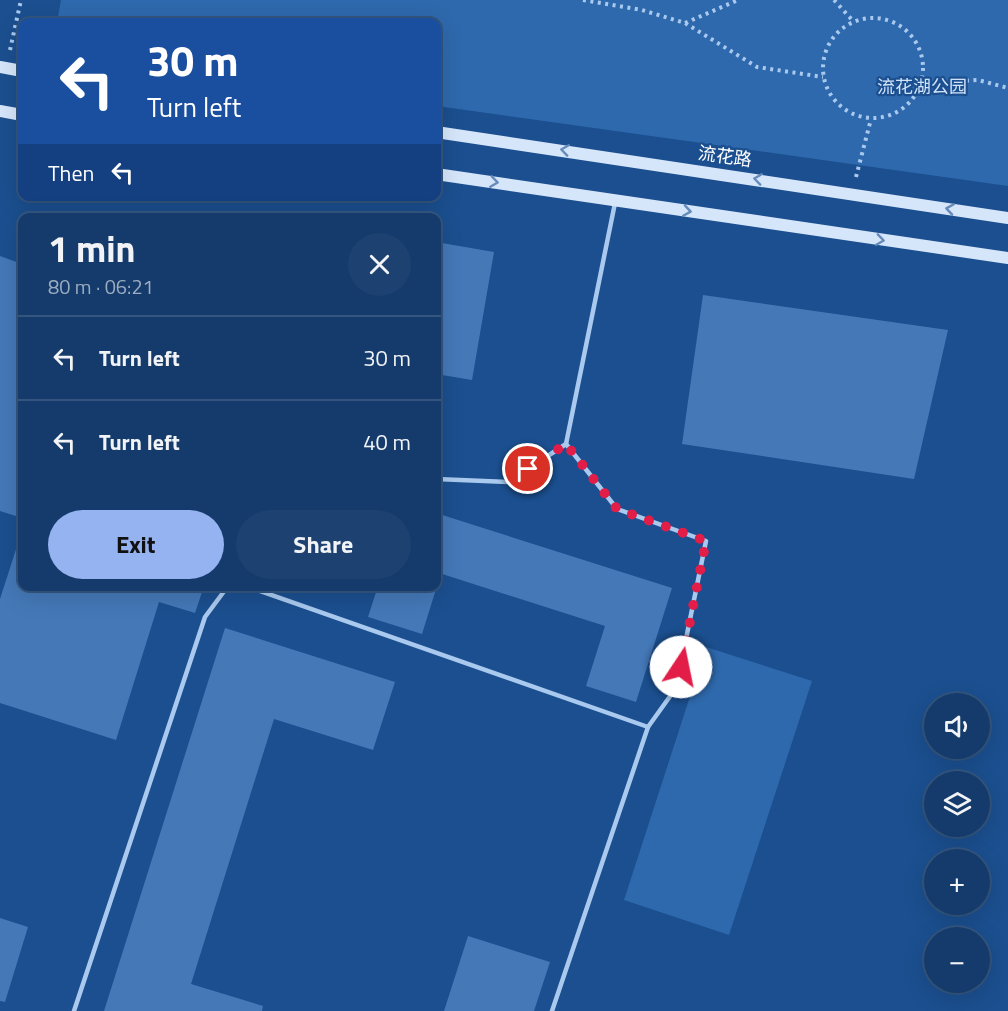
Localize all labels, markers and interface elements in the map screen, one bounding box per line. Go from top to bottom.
text: 30 m [147,28,239,92]
icon: left [48,42,126,120]
park label: 流花湖公园 [877,73,967,100]
text: Turn left [147,86,241,127]
street label: 流花路 [696,139,754,173]
one-way arrow [560,145,569,157]
text: Then [48,156,94,190]
icon: left [106,156,139,189]
one-way arrow [753,173,762,185]
one-way arrow [490,176,499,188]
one-way arrow [946,203,956,216]
one-way arrow [683,204,692,216]
text: 1 min [48,221,135,276]
button: close [348,233,411,296]
one-way arrow [876,233,885,245]
text: 80 m · 06:21 [48,271,154,302]
text: Turn left [99,341,180,375]
text: 30 m [363,341,411,375]
icon: left [48,342,81,375]
text: Turn left [99,425,180,459]
text: 40 m [363,425,411,459]
icon: left [48,426,81,459]
pin [502,443,553,494]
icon: arrive [511,452,544,485]
button: Exit [48,510,224,579]
button: Share [236,510,411,579]
position arrow [649,635,713,699]
map controls [924,693,990,993]
button: sound [924,693,990,759]
button: layers [924,771,990,837]
button: + [924,849,990,915]
button: − [924,927,990,993]

